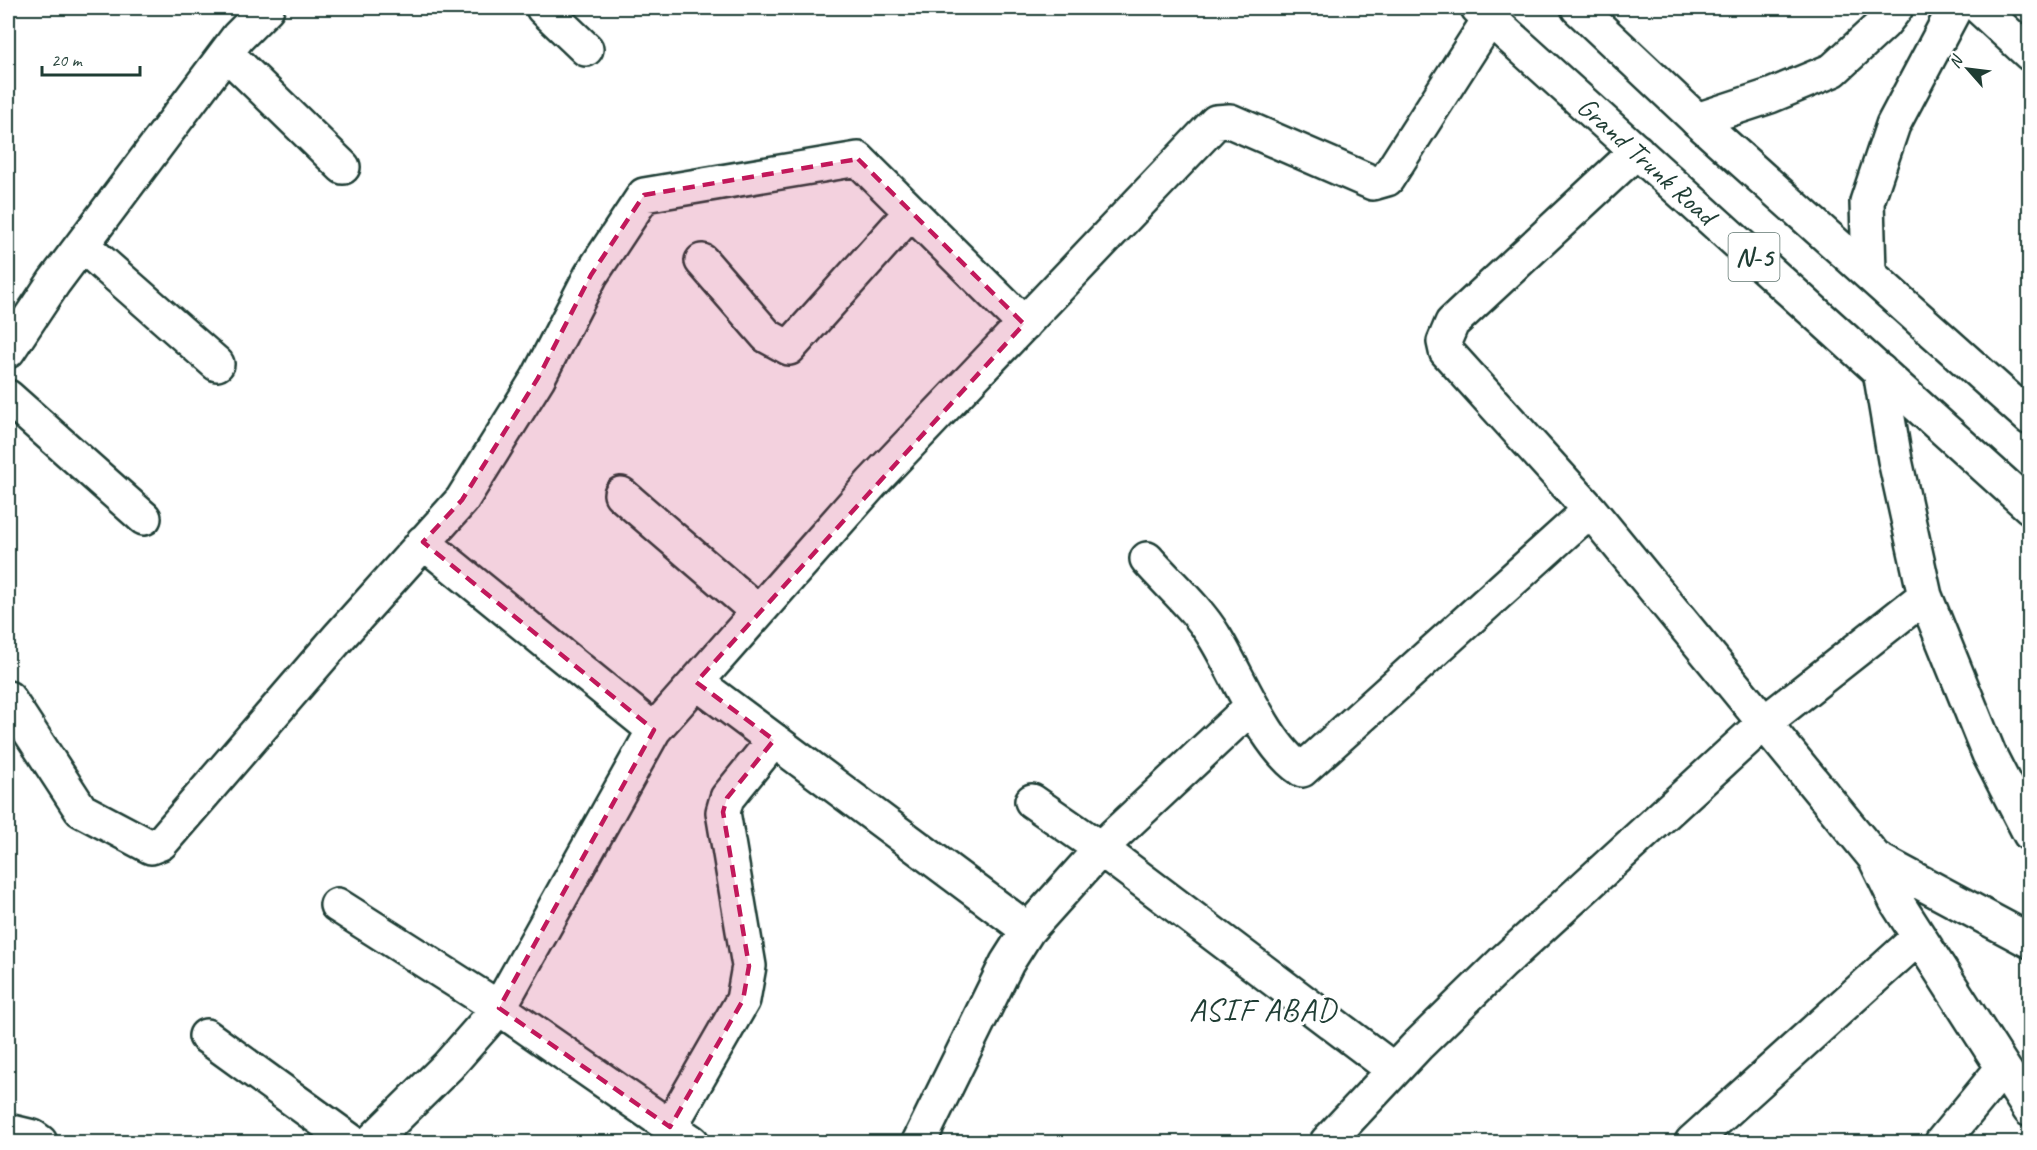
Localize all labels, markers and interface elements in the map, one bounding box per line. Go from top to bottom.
scale bar [42,39,140,77]
north arrow [1938,39,1998,99]
text: 20 m [51,49,84,71]
text: N [1944,51,1968,71]
street label: Grand Trunk Road [1570,89,1726,234]
road number: N-5 [1728,233,1780,281]
district label: ASIF ABAD [1189,989,1338,1030]

